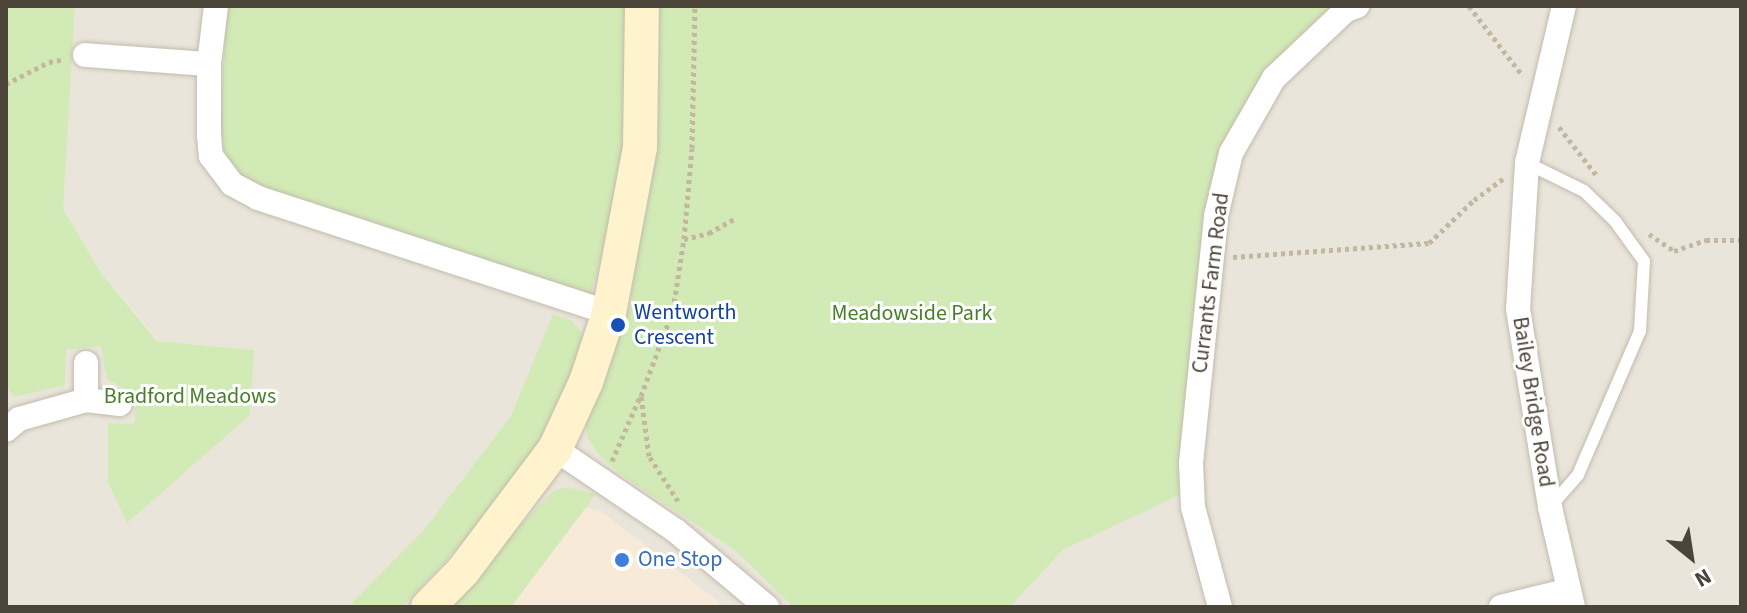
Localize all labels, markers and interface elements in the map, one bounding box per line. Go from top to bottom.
street label: Currants Farm Road [1187,191,1235,375]
place label: Wentworth Crescent [634,299,736,350]
park label: Meadowside Park [832,301,992,327]
street label: Bailey Bridge Road [1506,315,1560,489]
marker: Wentworth Crescent [609,316,627,334]
park label: Bradford Meadows [104,384,276,410]
north arrow [1651,517,1731,597]
place label: One Stop [638,547,722,573]
marker: One Stop [613,551,631,569]
text: N [1689,560,1717,595]

